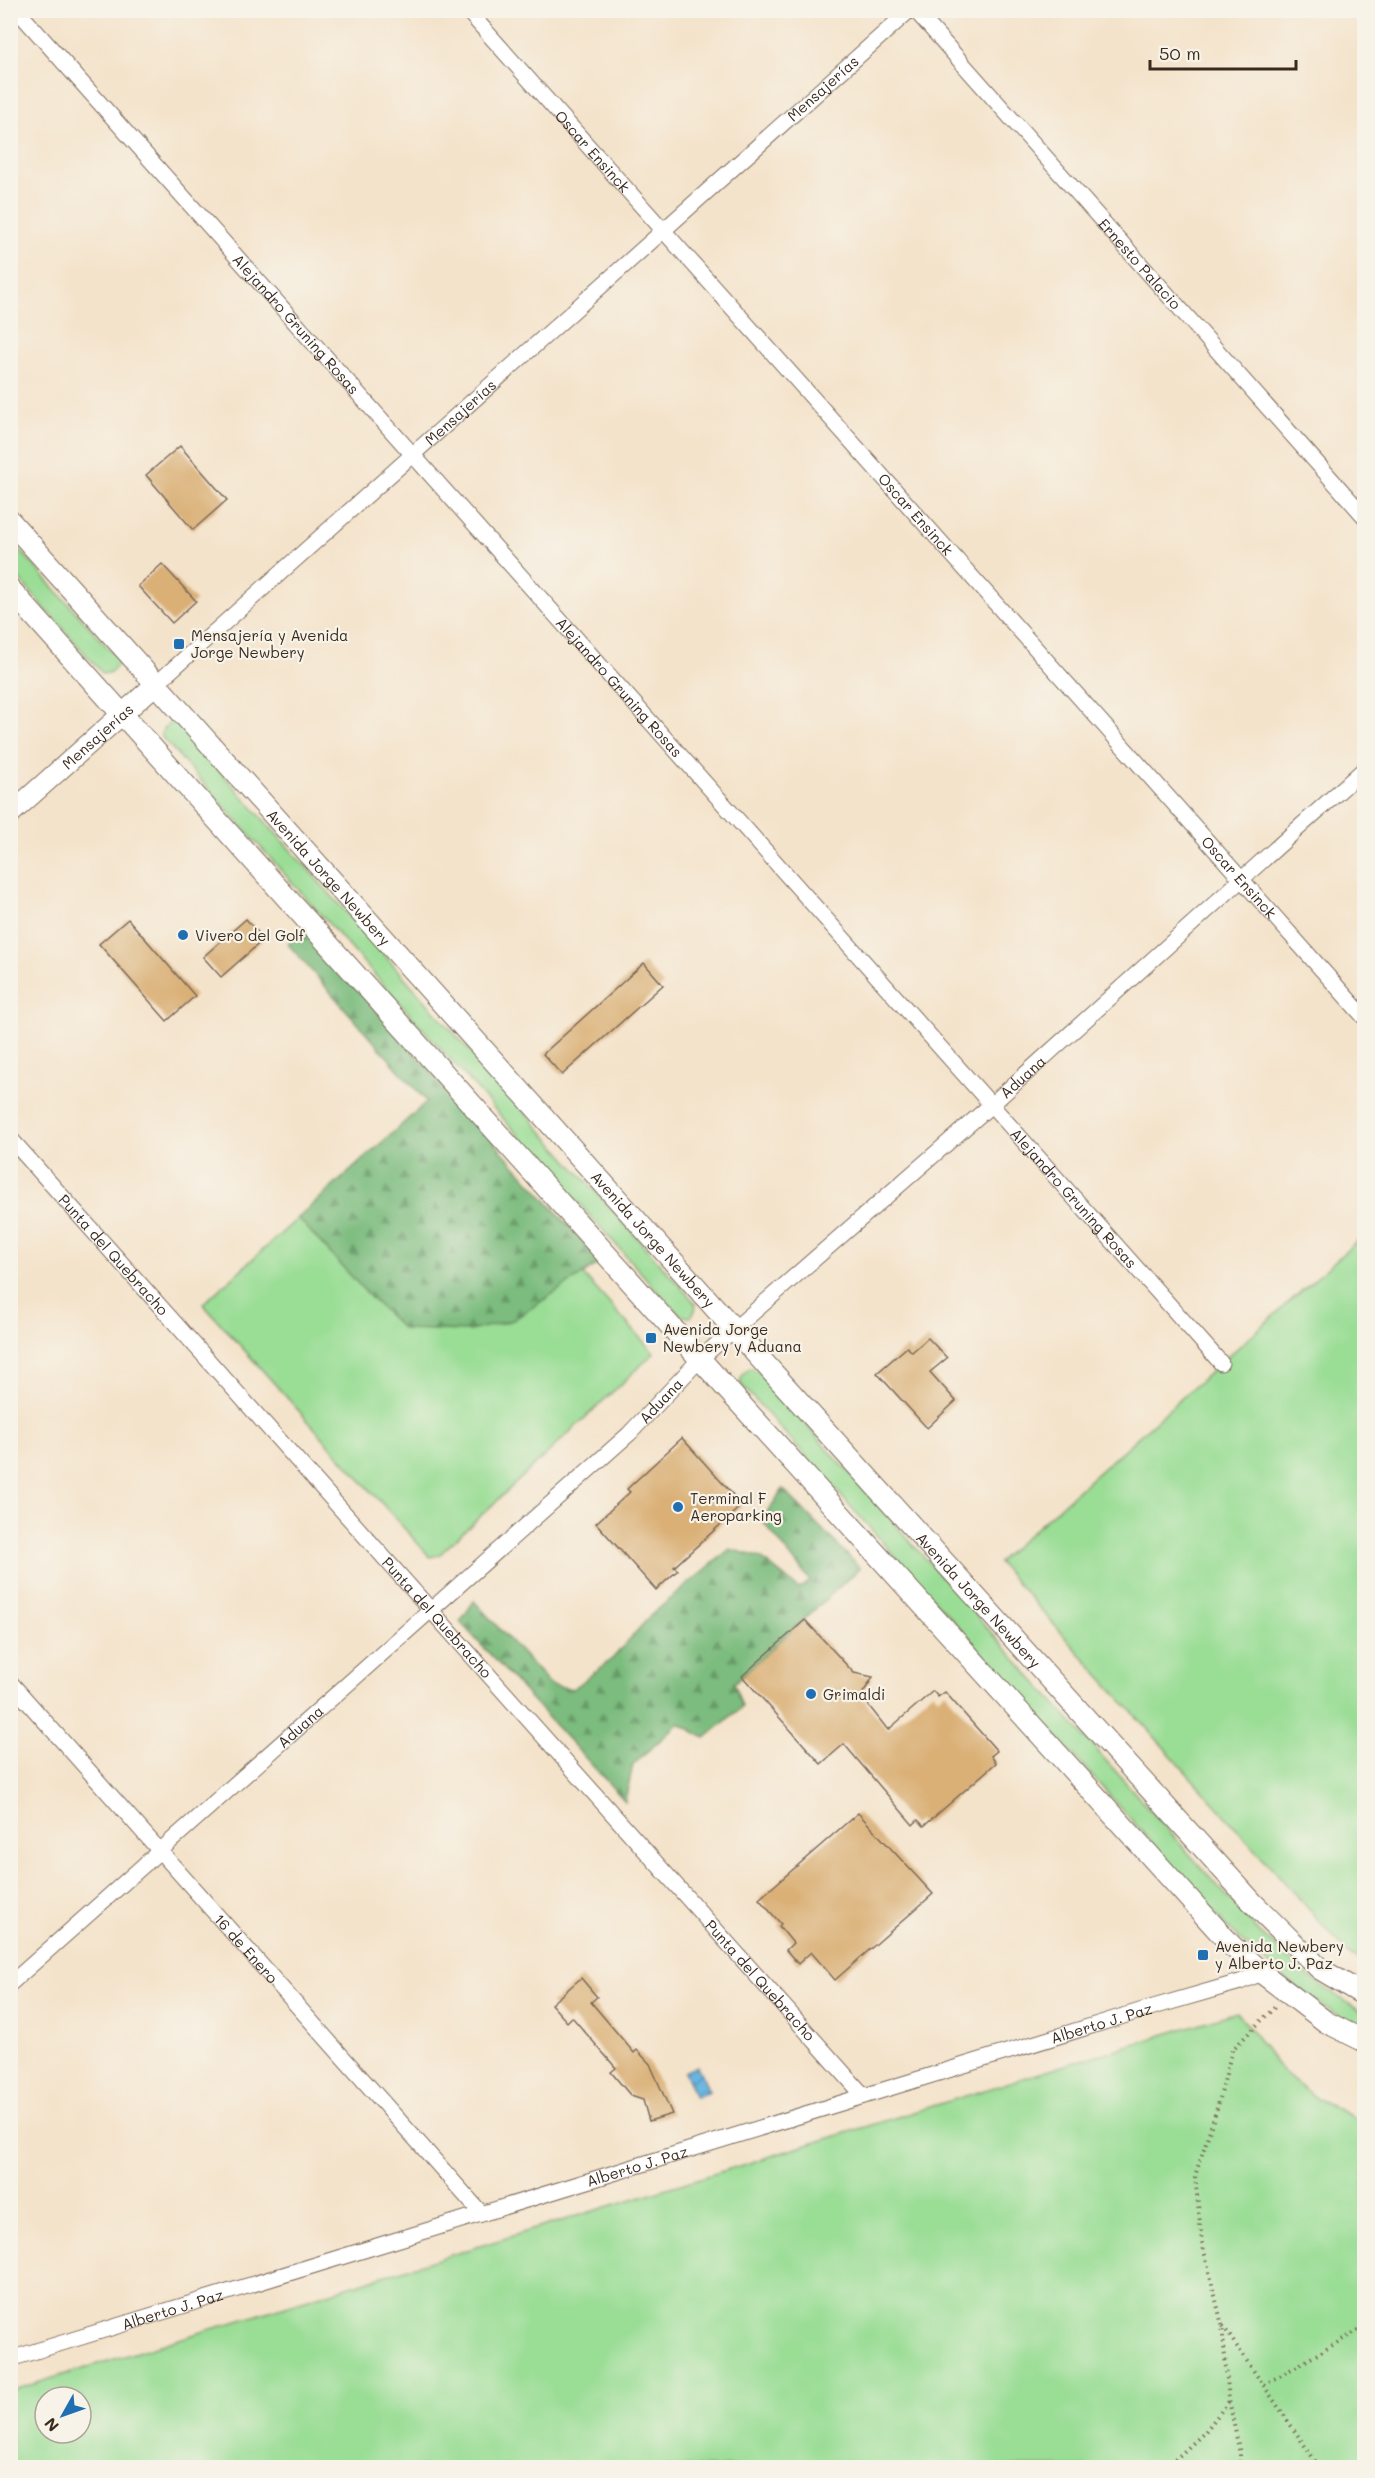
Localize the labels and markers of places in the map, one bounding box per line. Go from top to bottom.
place label: Mensajería y Avenida Jorge Newbery [191,625,348,662]
marker: Mensajería y Avenida Jorge Newbery [172,637,186,651]
place label: Vivero del Golf [195,925,306,945]
marker: Vivero del Golf [176,928,190,942]
place label: Avenida Jorge Newbery y Aduana [663,1319,802,1356]
marker: Avenida Jorge Newbery y Aduana [644,1331,658,1345]
place label: Terminal F Aeroparking [690,1488,782,1525]
marker: Terminal F Aeroparking [671,1500,685,1514]
place label: Grimaldi [823,1684,885,1704]
marker: Grimaldi [804,1687,818,1701]
place label: Avenida Newbery y Alberto J. Paz [1215,1936,1344,1973]
marker: Avenida Newbery y Alberto J. Paz [1196,1948,1210,1962]

